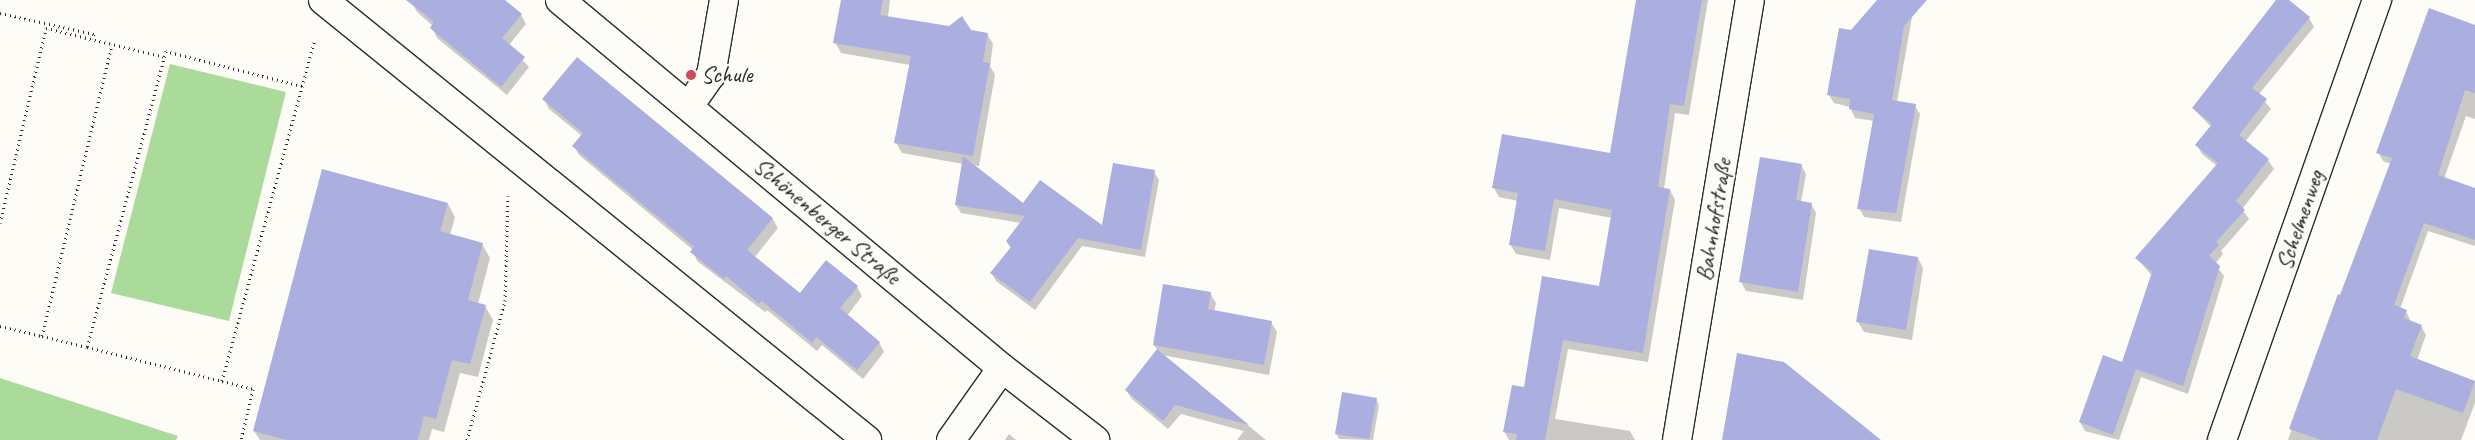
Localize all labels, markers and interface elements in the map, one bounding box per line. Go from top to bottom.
place label: Schule [701,61,752,89]
marker: Schule [685,69,697,81]
street label: Schönenberger Straße [748,151,906,291]
street label: Bahnhofstraße [1690,157,1738,283]
street label: Schelmenweg [2270,167,2330,273]

